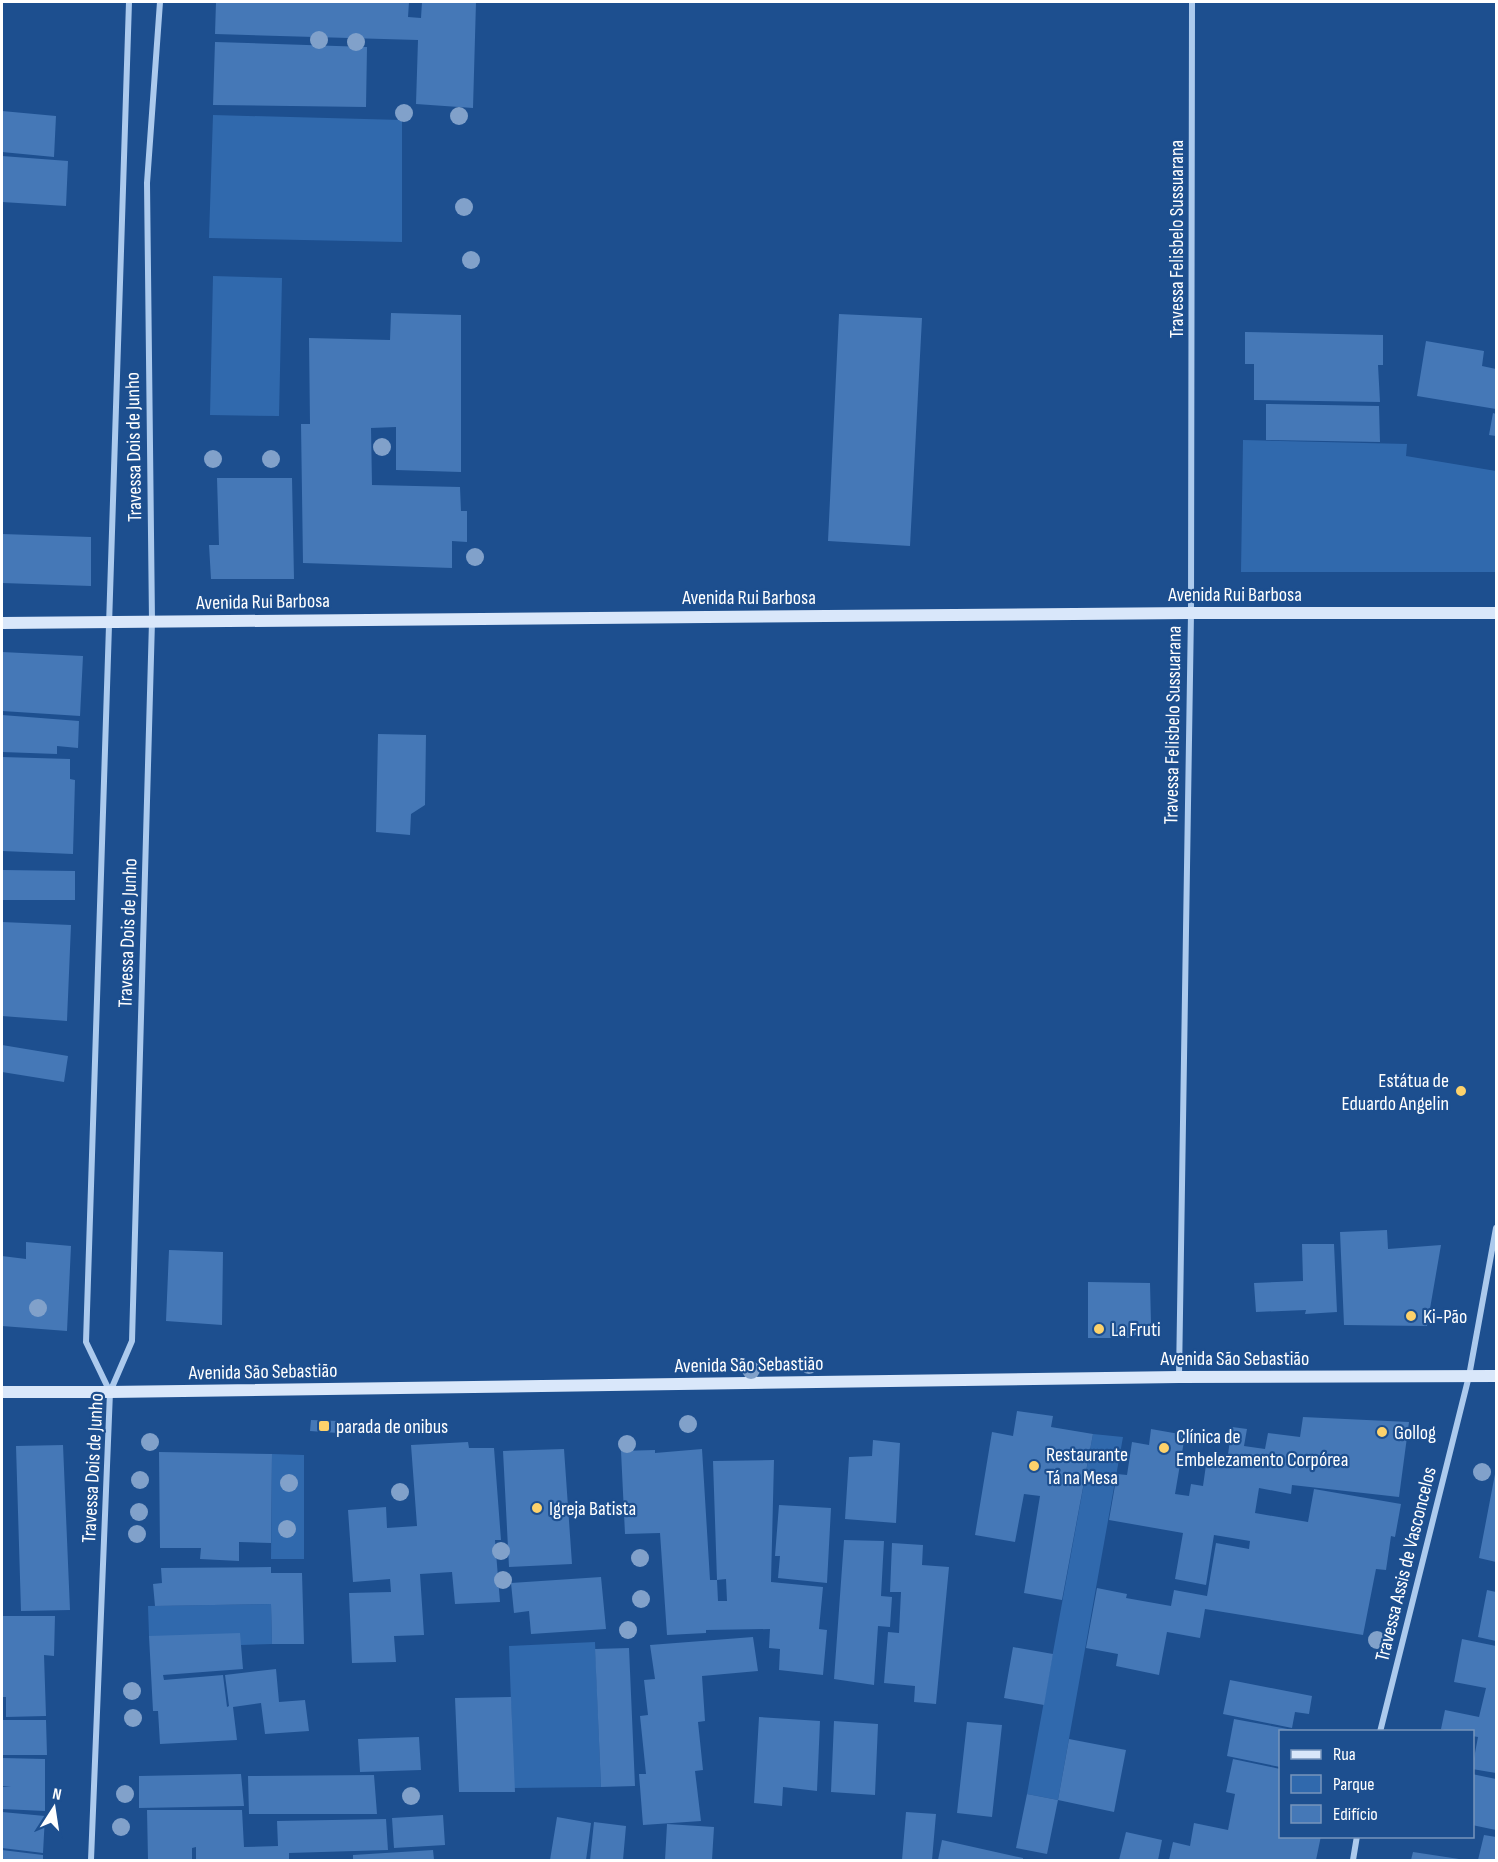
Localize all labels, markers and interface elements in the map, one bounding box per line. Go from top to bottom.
street label: Travessa Felisbelo Sussuarana [1165,140,1189,338]
street label: Travessa Dois de Junho [121,372,147,522]
street label: Avenida Rui Barbosa [1167,583,1302,607]
street label: Avenida Rui Barbosa [681,586,816,610]
street label: Avenida Rui Barbosa [195,589,330,615]
street label: Travessa Felisbelo Sussuarana [1159,626,1187,825]
street label: Travessa Dois de Junho [113,858,143,1008]
place label: Estátua de Eduardo Angelin [1341,1069,1449,1116]
marker: Estátua de Eduardo Angelin [1454,1084,1468,1098]
place label: Ki-Pão [1423,1305,1467,1329]
marker: Ki-Pão [1404,1309,1418,1323]
place label: La Fruti [1111,1318,1161,1342]
marker: La Fruti [1092,1322,1106,1336]
street label: Avenida São Sebastião [1160,1347,1309,1371]
street label: Avenida São Sebastião [673,1352,824,1378]
street label: Avenida São Sebastião [187,1359,338,1385]
street label: Travessa Dois de Junho [77,1393,109,1543]
place label: parada de onibus [336,1415,448,1439]
marker: parada de onibus [317,1419,331,1433]
place label: Gollog [1394,1421,1436,1445]
place label: Clínica de Embelezamento Corpórea [1176,1425,1348,1472]
marker: Gollog [1375,1425,1389,1439]
marker: Clínica de Embelezamento Corpórea [1157,1441,1171,1455]
place label: Restaurante Tá na Mesa [1046,1443,1128,1490]
marker: Restaurante Tá na Mesa [1027,1459,1041,1473]
street label: Travessa Assis de Vasconcelos [1370,1464,1442,1664]
place label: Igreja Batista [549,1497,636,1521]
marker: Igreja Batista [530,1501,544,1515]
legend [1279,1730,1474,1838]
text: Rua [1333,1744,1356,1765]
text: Parque [1333,1774,1374,1795]
north arrow [24,1778,84,1838]
text: N [51,1785,63,1805]
text: Edifício [1333,1804,1378,1825]

